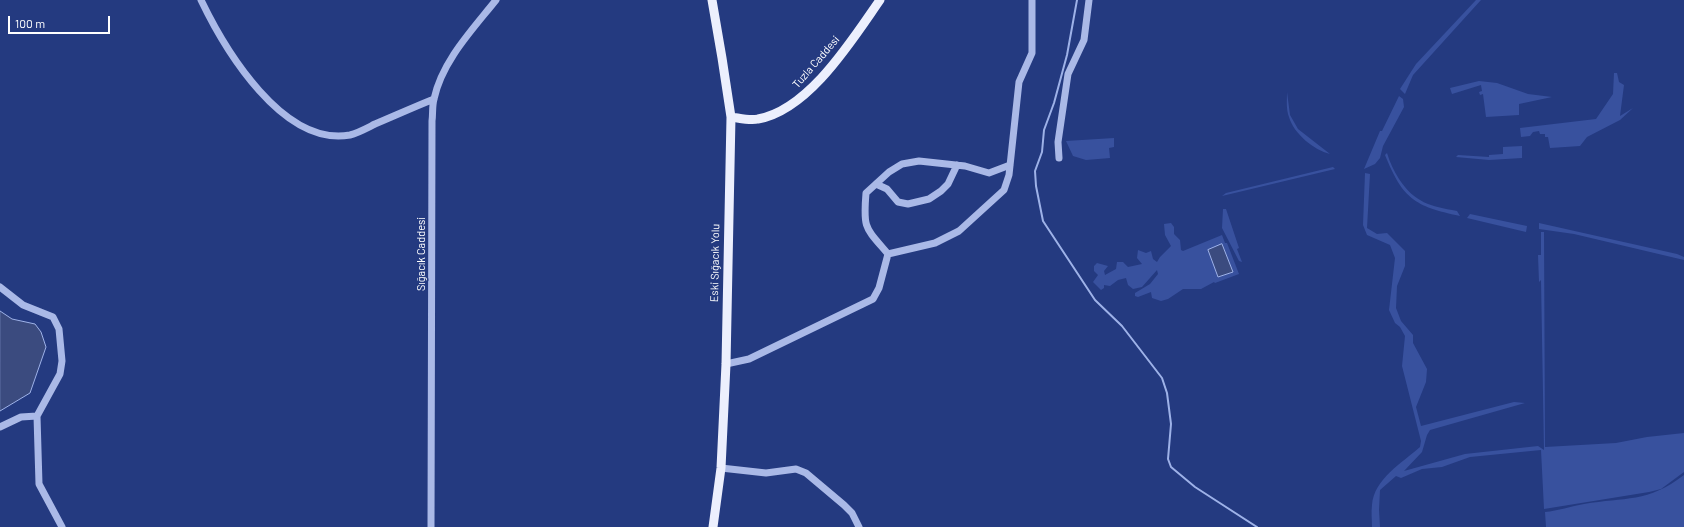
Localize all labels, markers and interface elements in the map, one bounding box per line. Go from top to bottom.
scale bar [10,8,112,34]
text: 100 m [15,16,45,30]
street label: Tuzla Caddesi [790,33,842,91]
street label: Sığacık Caddesi [414,217,428,291]
street label: Eski Sığacık Yolu [708,224,722,302]

